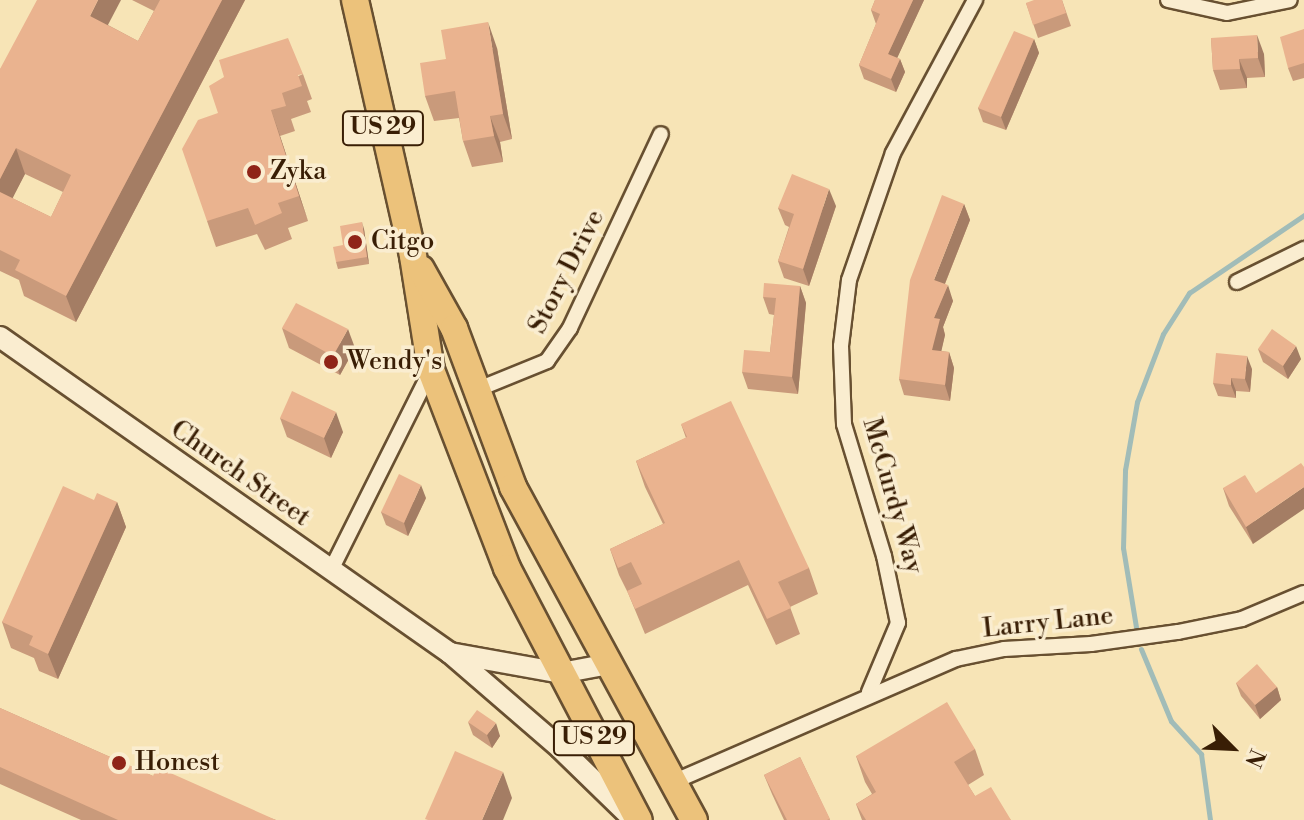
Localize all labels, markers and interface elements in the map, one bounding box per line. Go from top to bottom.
road number: US 29 [341,108,425,148]
place label: Zyka [270,156,326,188]
marker: Zyka [245,163,263,181]
street label: Story Drive [523,205,611,339]
place label: Citgo [371,226,434,258]
marker: Citgo [346,233,364,251]
place label: Wendy's [347,346,442,378]
marker: Wendy's [322,353,340,371]
street label: Church Street [164,414,316,534]
street label: McCurdy Way [855,415,929,577]
street label: Larry Lane [981,601,1115,645]
north arrow [1192,708,1272,788]
road number: US 29 [552,718,636,758]
text: N [1239,745,1270,771]
place label: Honest [135,747,220,779]
marker: Honest [110,754,128,772]

